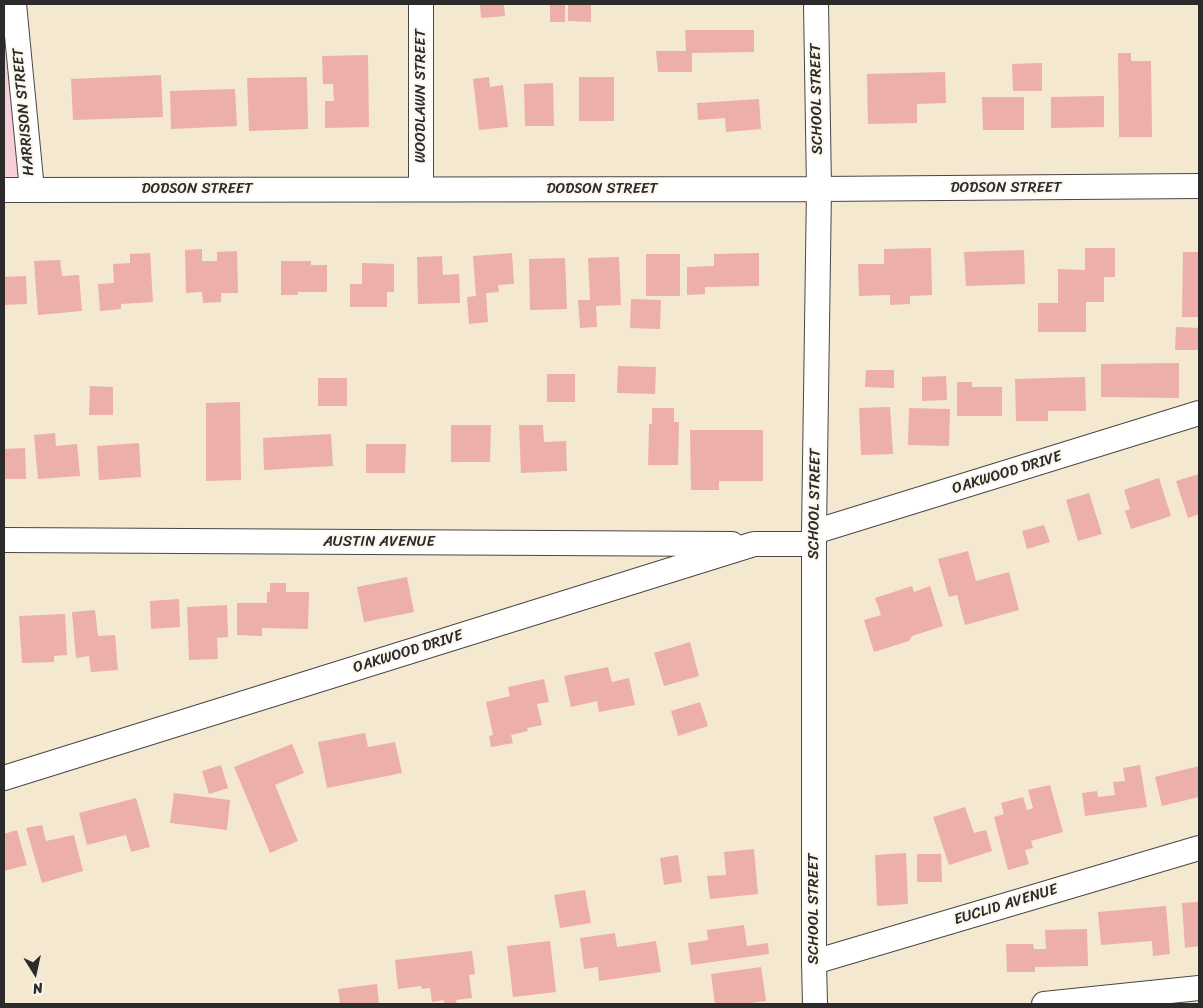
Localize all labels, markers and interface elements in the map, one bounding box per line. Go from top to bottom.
street label: WOODLAWN STREET [412,29,430,163]
street label: SCHOOL STREET [807,43,827,155]
street label: HARRISON STREET [9,47,39,177]
street label: DODSON STREET [951,179,1061,197]
street label: DODSON STREET [142,180,252,198]
street label: DODSON STREET [547,180,657,198]
street label: SCHOOL STREET [805,448,825,560]
street label: OAKWOOD DRIVE [950,448,1064,498]
street label: AUSTIN AVENUE [323,533,435,551]
street label: OAKWOOD DRIVE [351,627,465,677]
street label: SCHOOL STREET [805,854,823,964]
street label: EUCLID AVENUE [952,881,1060,929]
north arrow [10,948,60,998]
text: N [31,975,45,1001]

